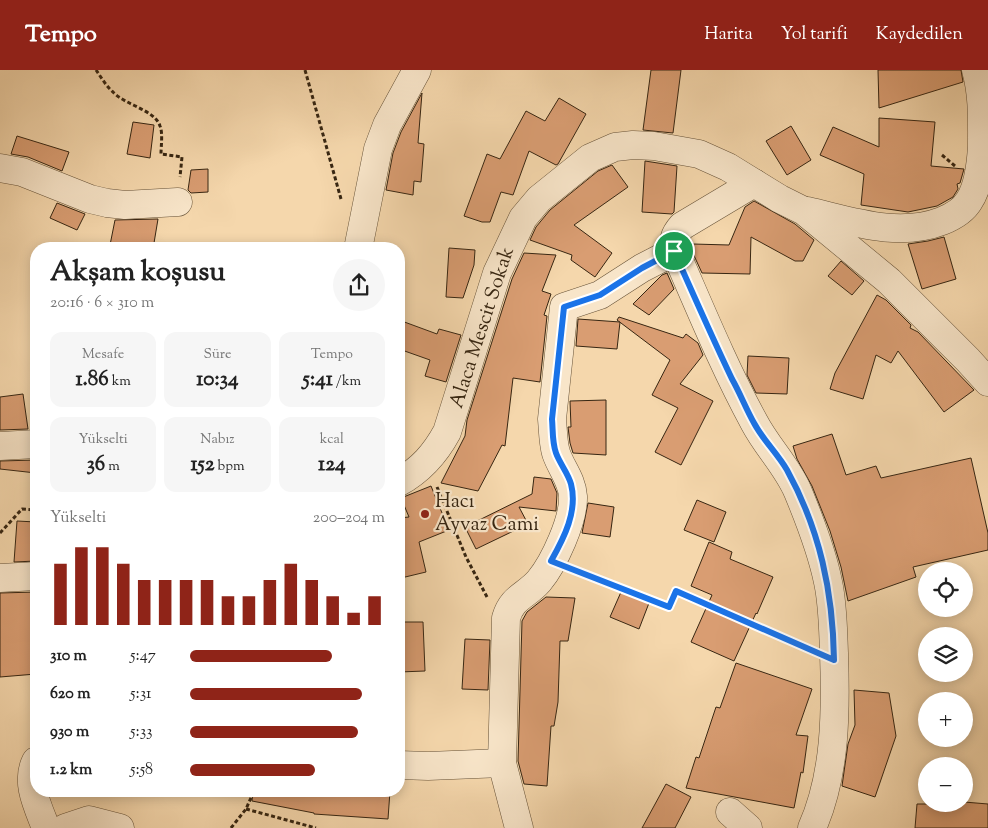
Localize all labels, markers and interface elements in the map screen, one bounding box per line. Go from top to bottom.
text: Tempo [25,18,97,52]
text: Harita [704,22,753,48]
text: Yol tarifi [781,22,848,48]
text: Kaydedilen [876,22,963,48]
pin [653,230,695,272]
icon: arrive [660,237,688,265]
street label: Alaca Mescit Sokak [443,244,523,412]
text: Akşam koşusu [50,253,225,293]
button: share [333,259,385,311]
text: 20:16 · 6 × 310 m [50,292,154,315]
text: Mesafe [82,345,124,365]
text: Süre [203,345,232,365]
text: Tempo [311,345,353,365]
text: 1.86 [75,365,109,395]
text: 10:34 [196,365,239,395]
text: 5:41 [302,365,333,395]
text: km [109,372,131,392]
text: /km [333,372,361,392]
text: Yükselti [79,430,128,450]
text: Nabız [200,430,235,450]
text: kcal [320,430,344,450]
text: 36 [87,450,105,480]
text: 152 [190,450,215,480]
text: 124 [318,450,346,480]
text: m [105,457,120,477]
text: bpm [215,457,245,477]
place label: Hacı Ayvaz Cami [435,488,539,540]
text: Yükselti [50,507,106,530]
text: 200–204 m [313,507,385,530]
marker: Hacı Ayvaz Cami [419,508,431,520]
map controls [918,562,973,812]
button: locate [918,562,973,617]
button: layers [918,627,973,682]
text: 310 m [50,645,87,668]
text: 5:47 [130,645,156,668]
text: 620 m [50,683,90,706]
text: 5:31 [130,683,152,706]
button: + [918,692,973,747]
text: 930 m [50,721,89,744]
text: 5:33 [130,721,153,744]
button: − [918,757,973,812]
text: 1.2 km [50,759,92,782]
text: 5:58 [130,759,153,782]

